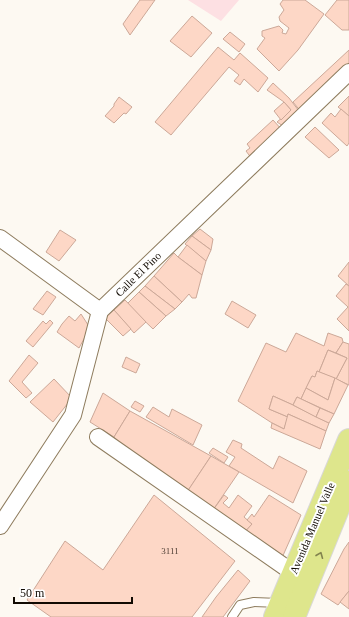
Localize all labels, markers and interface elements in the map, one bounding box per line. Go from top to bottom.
street label: Calle El Pino [113,249,164,299]
street label: Avenida Manuel Valle [287,480,337,575]
house number: 3111 [161,546,179,556]
one-way arrow [315,551,323,558]
scale bar [14,579,132,605]
text: 50 m [20,586,45,600]

